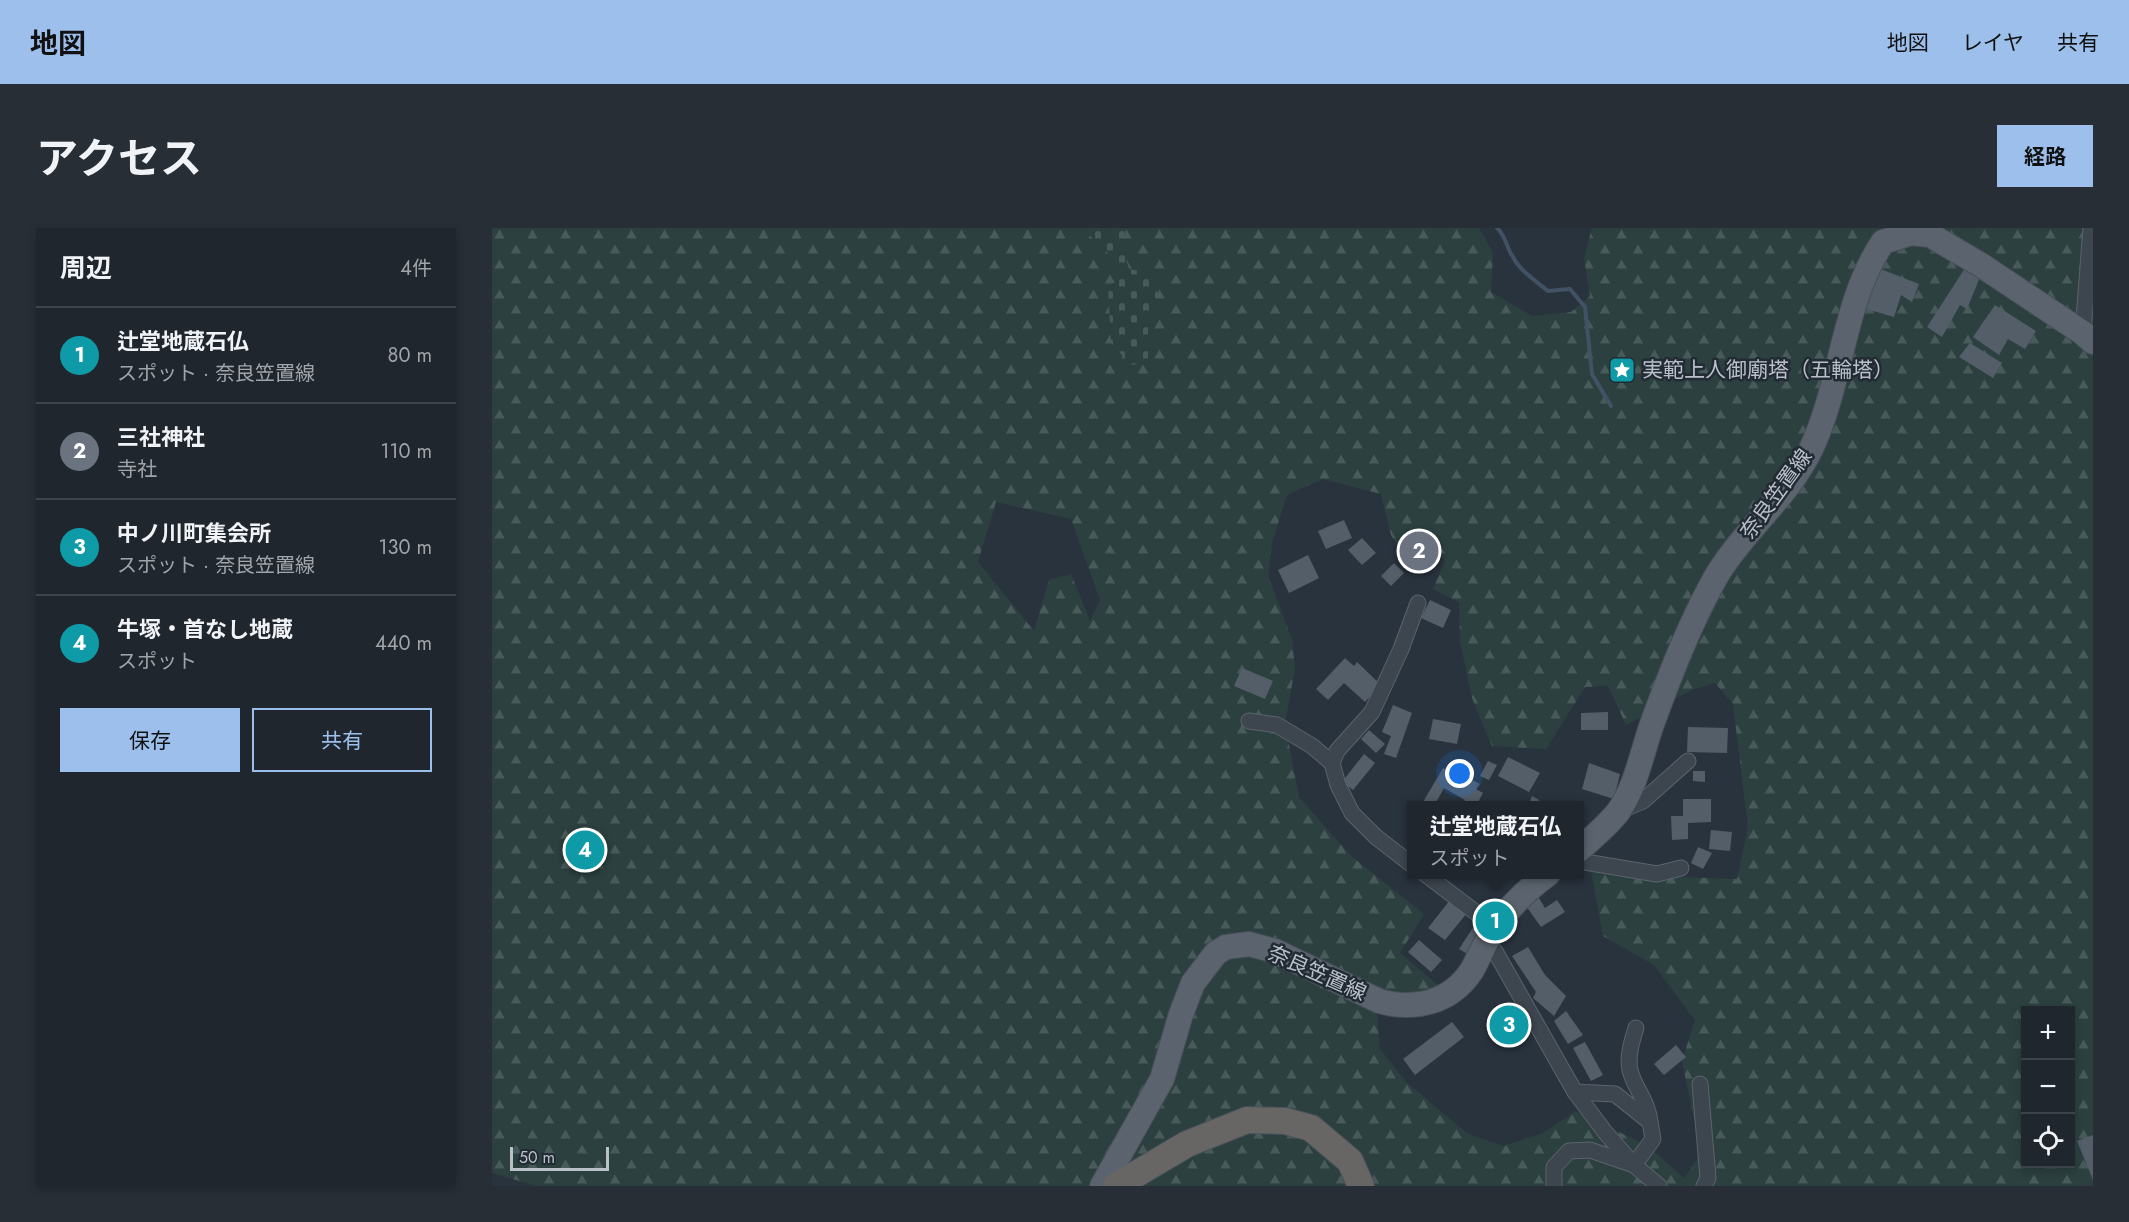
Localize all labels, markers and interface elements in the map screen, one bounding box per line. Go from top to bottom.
text: 地図 [30,23,86,64]
text: 地図 [1887,28,1929,58]
text: レイヤ [1962,28,2024,58]
text: 共有 [2057,28,2099,58]
button: 経路 [1997,125,2093,187]
text: アクセス [36,128,202,189]
text: 周辺 [60,249,112,287]
text: 4件 [400,254,432,283]
text: 辻堂地蔵石仏 [117,325,249,357]
text: 1 [74,341,85,370]
text: 80 m [387,341,432,370]
place icon: 実範上人御廟塔（五輪塔） [1607,355,1637,385]
place label: 実範上人御廟塔（五輪塔） [1642,355,1894,385]
text: スポット · 奈良笠置線 [117,359,315,388]
text: 三社神社 [117,421,205,453]
text: 2 [73,437,86,466]
text: 110 m [380,437,432,466]
street label: 奈良笠置線 [1733,443,1819,545]
text: 寺社 [117,455,157,484]
text: 中ノ川町集会所 [117,517,271,549]
pin: 2 [1400,528,1438,574]
text: 3 [73,533,86,562]
text: 130 m [378,533,432,562]
text: スポット · 奈良笠置線 [117,551,315,580]
text: 牛塚・首なし地蔵 [117,613,293,645]
text: 4 [73,629,86,658]
text: 440 m [375,629,432,658]
text: スポット [117,647,197,676]
button: 保存 [60,708,240,772]
button: 共有 [252,708,432,772]
your location [1445,759,1474,788]
popup [1407,801,1584,879]
text: 辻堂地蔵石仏 [1429,810,1562,842]
pin: 4 [566,828,604,872]
text: スポット [1429,844,1509,873]
pin: 1 [1476,898,1514,944]
street label: 奈良笠置線 [1263,938,1371,1008]
pin: 3 [1490,1002,1528,1048]
map controls [2021,1006,2075,1168]
button: + [2021,1006,2075,1060]
button: − [2021,1060,2075,1114]
button: locate [2021,1114,2075,1168]
scale bar [510,1144,609,1172]
text: 50 m [519,1146,555,1169]

